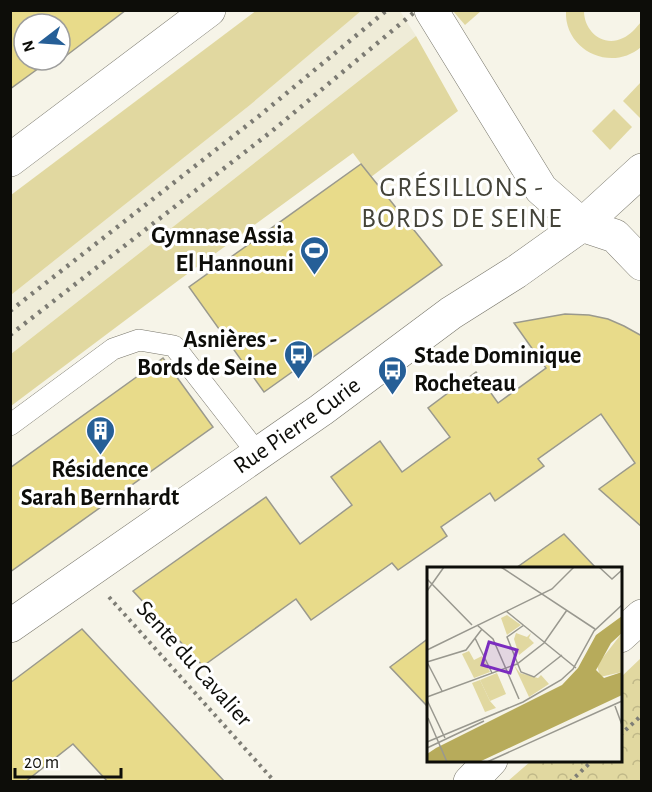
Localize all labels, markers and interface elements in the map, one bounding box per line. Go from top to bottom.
north arrow [12,12,72,72]
text: N [19,38,38,54]
district label: GRÉSILLONS - BORDS DE SEINE [361,171,563,232]
place label: Gymnase Assia El Hannouni [151,224,294,276]
sports icon: Gymnase Assia El Hannouni [299,234,331,276]
place label: Asnières - Bords de Seine [137,328,277,380]
bus stop icon: Asnières - Bords de Seine [282,338,314,380]
place label: Stade Dominique Rocheteau [414,344,581,396]
bus stop icon: Stade Dominique Rocheteau [377,354,409,396]
street label: Rue Pierre Curie [229,373,365,479]
building icon: Résidence Sarah Bernhardt [84,414,116,456]
place label: Résidence Sarah Bernhardt [21,458,179,510]
inset map [427,567,622,762]
street label: Sente du Cavalier [132,597,257,732]
scale bar [15,741,122,779]
text: 20 m [24,754,59,772]

